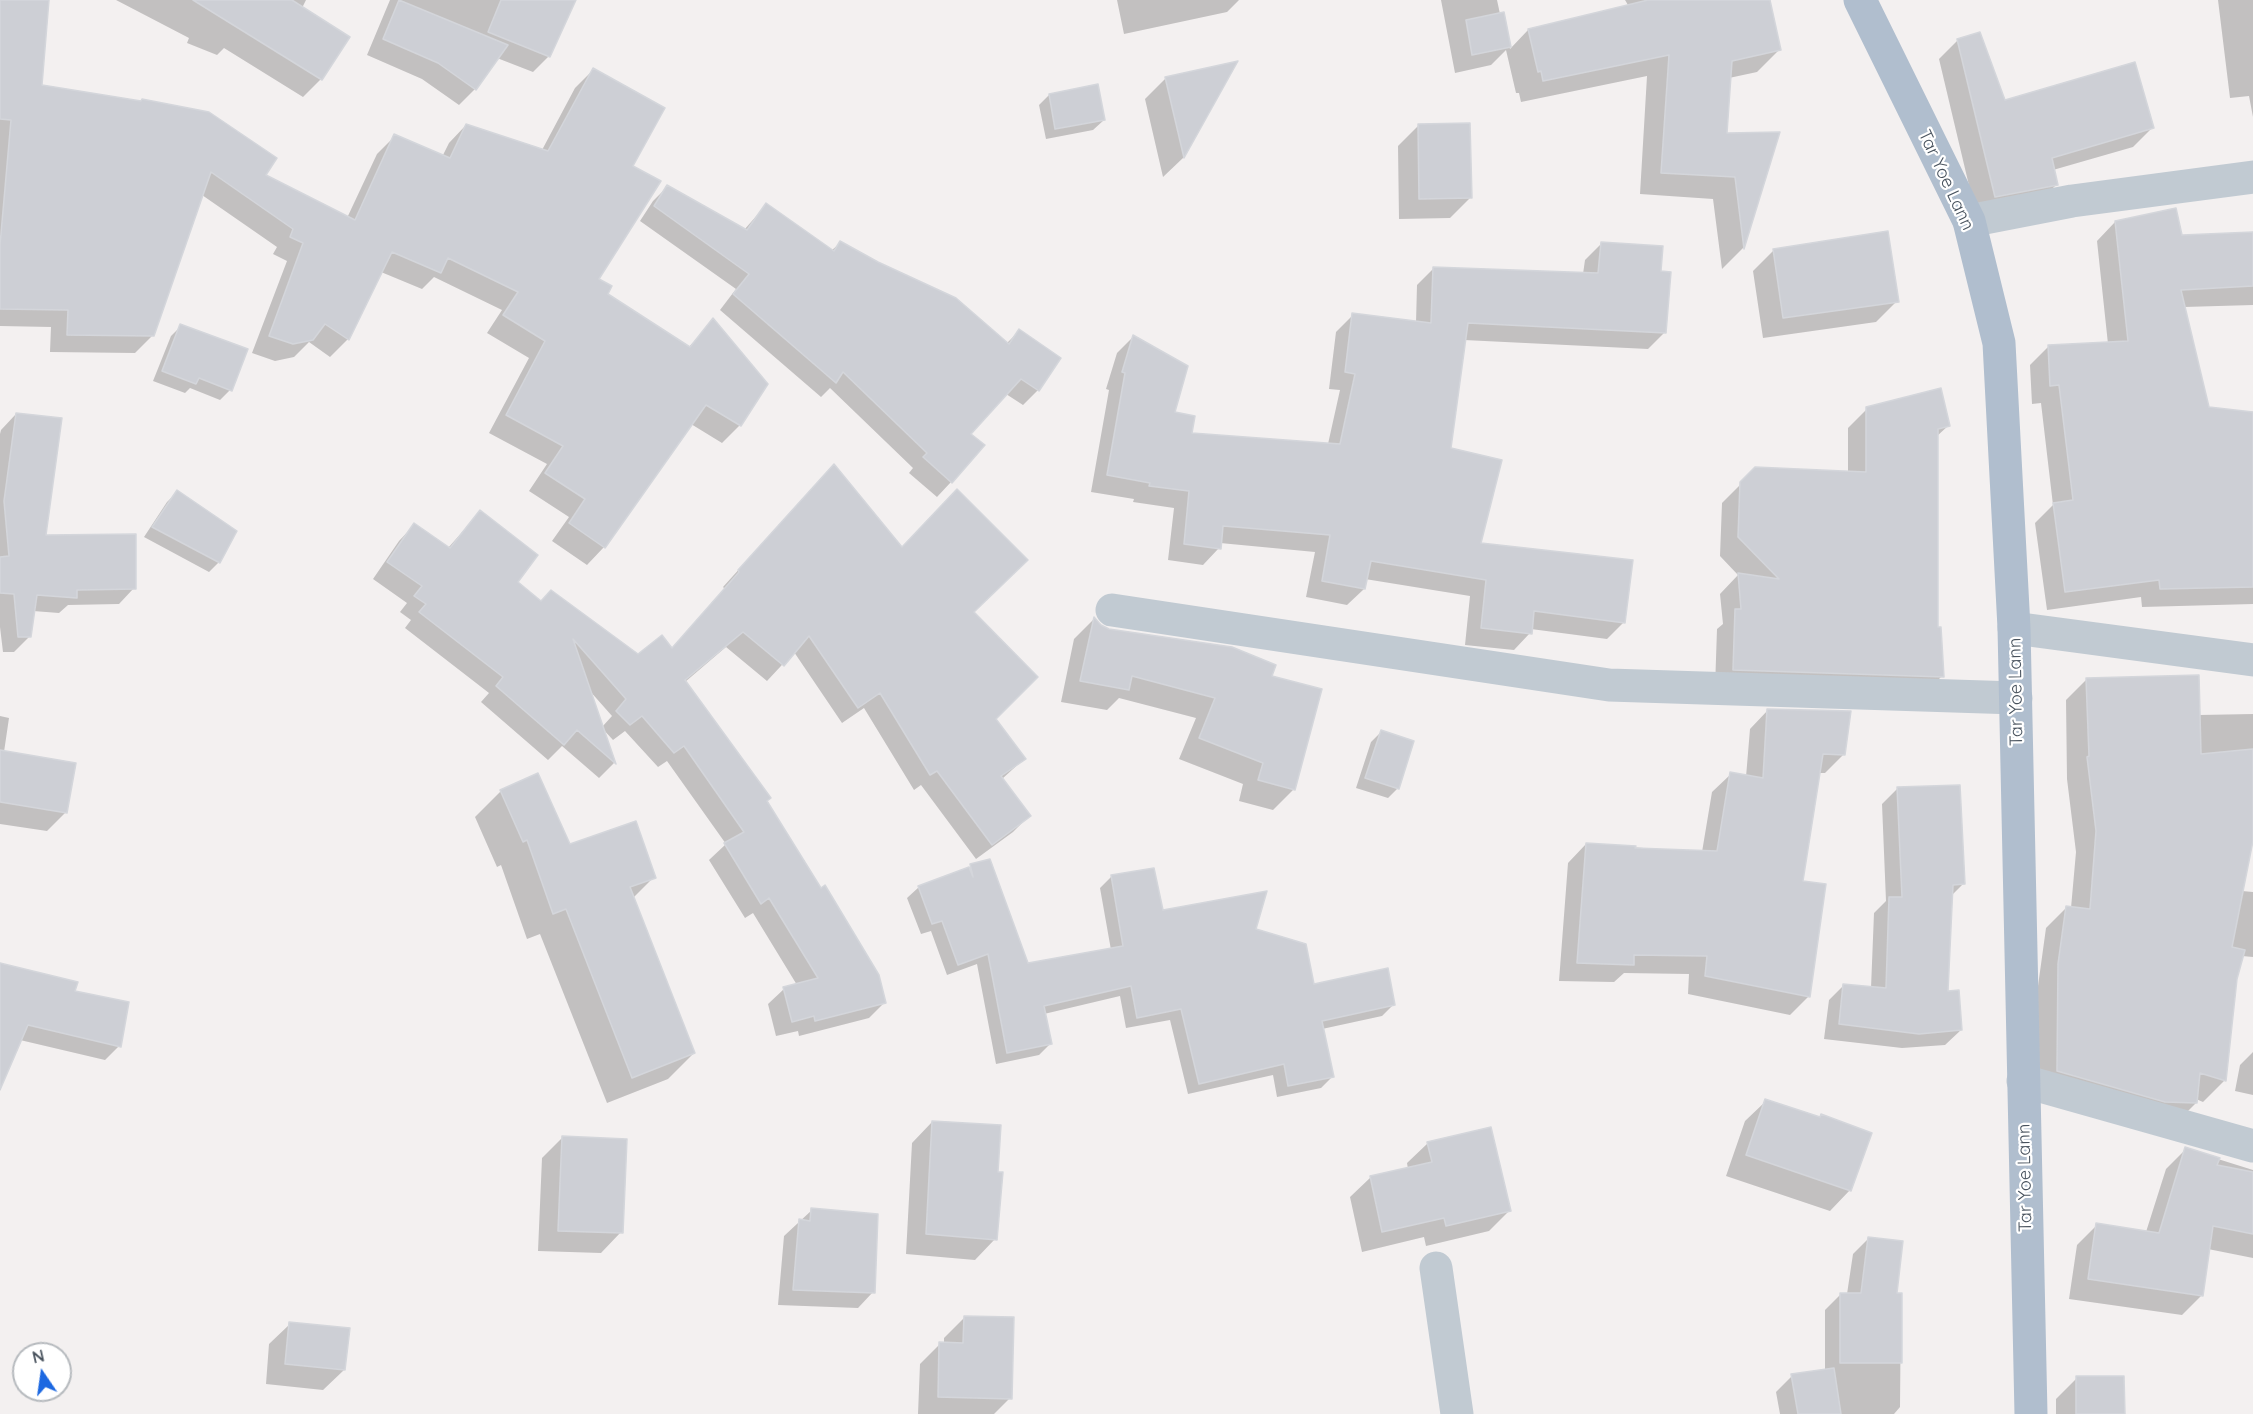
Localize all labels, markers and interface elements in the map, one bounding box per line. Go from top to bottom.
street label: Tar Yoe Lann [1913,126,1979,234]
street label: Tar Yoe Lann [2004,638,2028,746]
street label: Tar Yoe Lann [2013,1124,2037,1232]
north arrow [12,1342,72,1402]
text: N [30,1345,46,1367]

